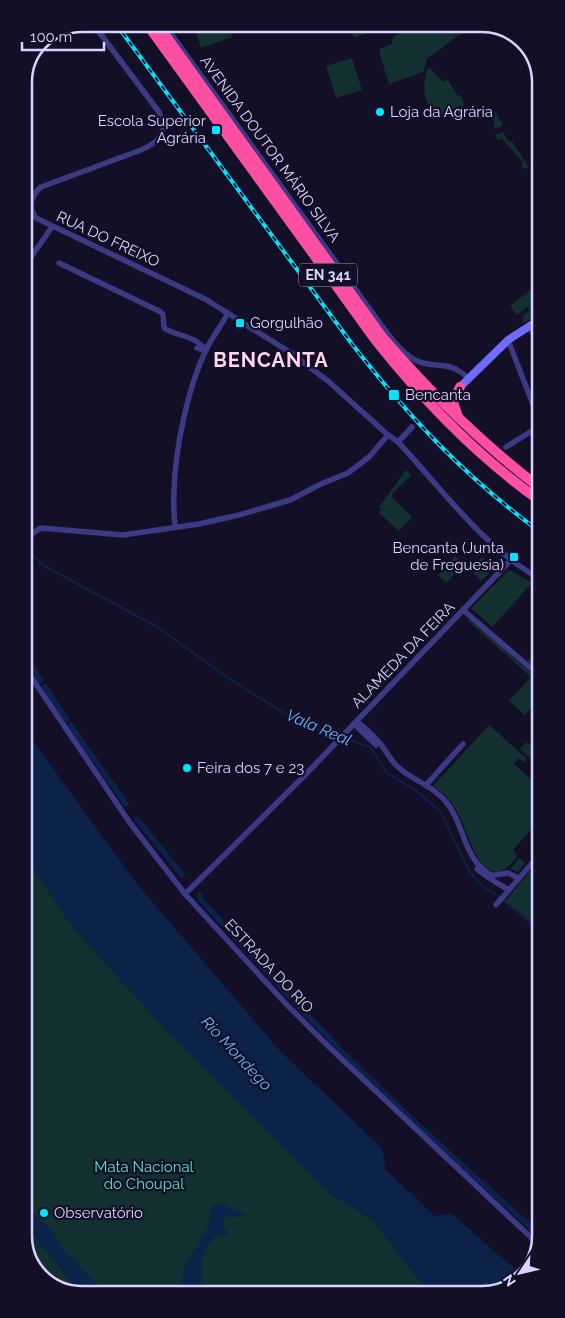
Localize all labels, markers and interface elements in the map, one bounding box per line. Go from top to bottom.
scale bar [22,20,105,52]
text: 100 m [30,28,72,46]
street label: AVENIDA DOUTOR MÁRIO SILVA [196,52,344,246]
place label: Loja da Agrária [390,103,493,121]
marker: Loja da Agrária [374,106,386,118]
place label: Escola Superior Agrária [98,112,207,147]
marker: Escola Superior Agrária [210,124,222,136]
street label: RUA DO FREIXO [54,207,162,271]
road number: EN 341 [299,264,357,286]
place label: Gorgulhão [250,314,323,332]
marker: Gorgulhão [234,317,246,329]
district label: BENCANTA [213,348,329,372]
place label: Bencanta [405,386,471,404]
marker: Bencanta [387,388,401,402]
place label: Bencanta (Junta de Freguesia) [392,539,504,574]
marker: Bencanta (Junta de Freguesia) [508,551,520,563]
street label: ALAMEDA DA FEIRA [348,598,458,712]
water label: Vala Real [283,705,354,750]
place label: Feira dos 7 e 23 [197,759,304,777]
marker: Feira dos 7 e 23 [181,762,193,774]
street label: ESTRADA DO RIO [221,915,317,1017]
water label: Rio Mondego [197,1012,276,1094]
park label: Mata Nacional do Choupal [94,1158,195,1193]
place label: Observatório [54,1204,143,1222]
marker: Observatório [38,1207,50,1219]
north arrow [495,1248,545,1298]
text: N [500,1271,519,1289]

